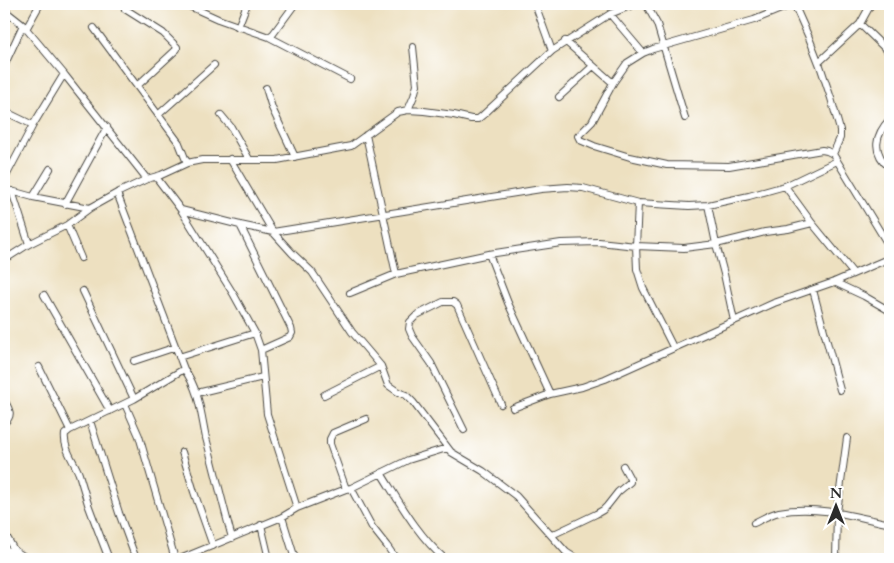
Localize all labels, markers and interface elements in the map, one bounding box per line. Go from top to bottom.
north arrow [812,480,862,530]
text: N [830,484,842,503]

